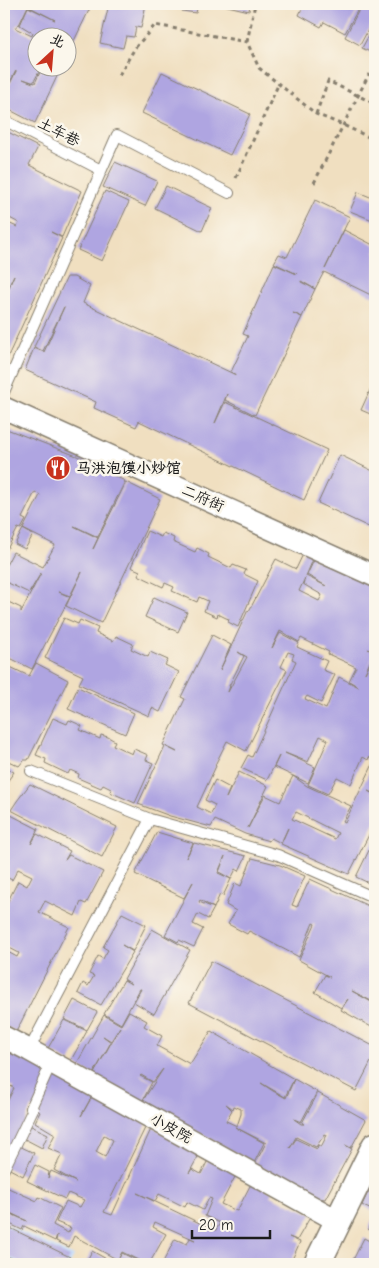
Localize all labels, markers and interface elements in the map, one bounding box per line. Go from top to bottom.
north arrow [28,28,78,78]
text: 北 [47,30,67,51]
street label: 土车巷 [35,114,83,150]
restaurant icon: 马洪泡馍小炒馆 [45,455,71,481]
place label: 马洪泡馍小炒馆 [76,459,181,477]
street label: 二府街 [179,481,227,515]
street label: 小皮院 [147,1109,195,1147]
scale bar [192,1208,269,1240]
text: 20 m [199,1216,233,1234]

